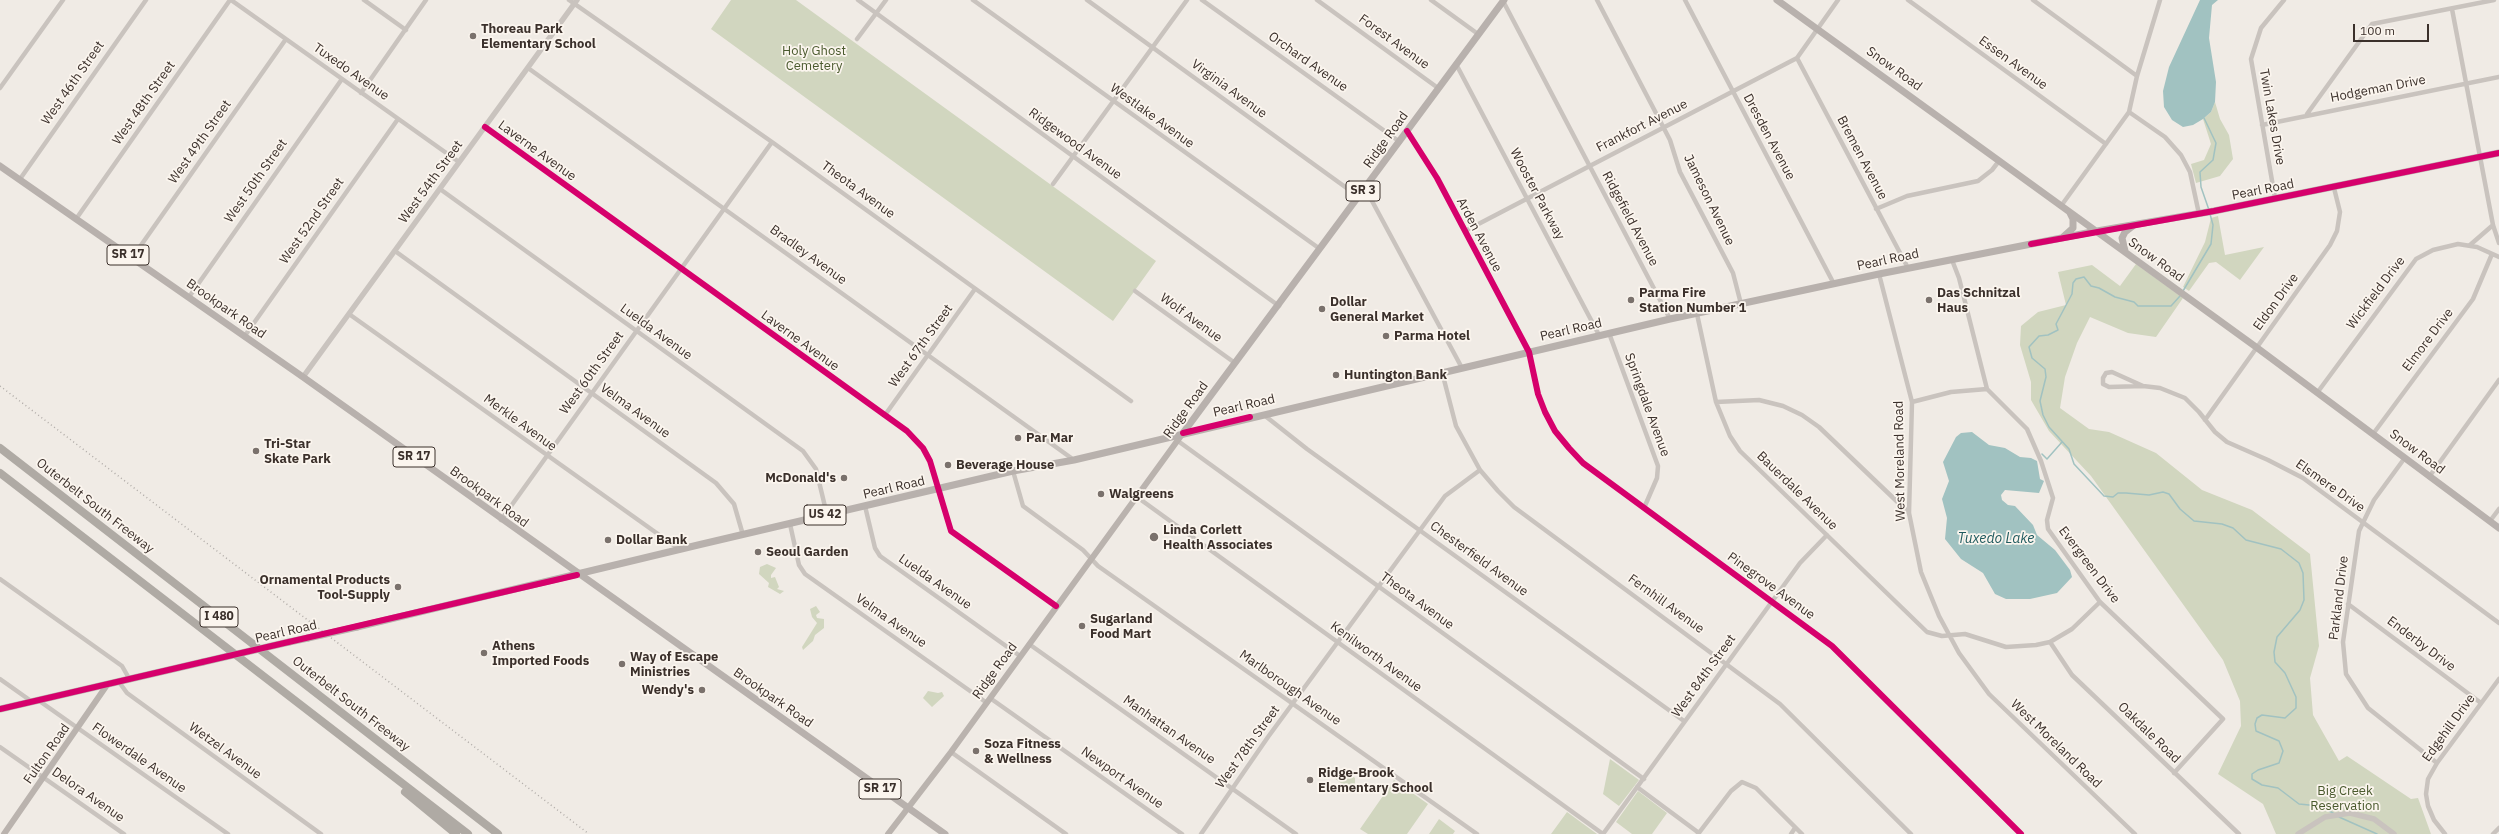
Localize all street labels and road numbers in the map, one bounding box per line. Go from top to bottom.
street label: Forest Avenue [1356,11,1432,73]
street label: Orchard Avenue [1265,29,1351,95]
street label: Essen Avenue [1976,33,2050,93]
street label: West 46th Street [38,38,108,128]
street label: Tuxedo Avenue [310,40,392,104]
street label: Snow Road [1863,44,1925,94]
street label: Virginia Avenue [1188,56,1270,122]
street label: West 48th Street [109,58,179,148]
street label: Twin Lakes Drive [2256,68,2288,166]
street label: Hodgeman Drive [2329,72,2427,106]
street label: Westlake Avenue [1107,80,1197,152]
street label: Dresden Avenue [1740,91,1798,183]
street label: Frankfort Avenue [1594,96,1690,156]
street label: West 49th Street [165,97,235,187]
street label: Ridgewood Avenue [1025,105,1125,183]
street label: Ridge Road [1360,109,1412,171]
street label: Bremen Avenue [1833,113,1891,203]
street label: Laverne Avenue [495,117,579,185]
street label: West 50th Street [221,136,291,226]
street label: West 54th Street [396,138,466,226]
street label: Wooster Parkway [1506,146,1568,242]
street label: Jameson Avenue [1680,152,1738,248]
street label: Theota Avenue [818,158,898,222]
street label: Ridgefield Avenue [1598,169,1662,269]
street label: West 52nd Street [276,175,348,267]
street label: Pearl Road [2231,176,2295,204]
road number: SR 3 [1346,181,1380,201]
street label: Arden Avenue [1453,195,1505,275]
street label: Bradley Avenue [766,222,850,288]
street label: Snow Road [2125,235,2187,285]
road number: SR 17 [107,245,149,265]
street label: Pearl Road [1856,246,1920,274]
street label: Wickfield Drive [2344,254,2408,332]
street label: Eldon Drive [2250,270,2302,334]
street label: Brookpark Road [183,276,269,342]
street label: Wolf Avenue [1157,290,1225,346]
street label: Luelda Avenue [617,301,695,363]
street label: West 67th Street [886,302,956,390]
street label: Elmore Drive [2399,305,2457,375]
street label: Laverne Avenue [758,307,842,375]
street label: Pearl Road [1539,315,1603,345]
street label: West 60th Street [557,329,627,417]
street label: Springdale Avenue [1621,351,1673,459]
street label: Ridge Road [1160,379,1212,441]
street label: Velma Avenue [597,380,673,442]
street label: Merkle Avenue [480,391,560,455]
street label: Pearl Road [1212,391,1276,421]
street label: West Moreland Road [1891,401,1909,521]
street label: Snow Road [2386,426,2448,478]
road number: SR 17 [393,447,435,467]
street label: Bauerdale Avenue [1753,448,1841,534]
street label: Outerbelt South Freeway [33,455,157,557]
street label: Elsmere Drive [2292,456,2368,516]
street label: Brookpark Road [447,463,531,531]
street label: Pearl Road [862,473,926,503]
road number: US 42 [804,505,846,525]
street label: Chesterfield Avenue [1427,518,1531,600]
street label: Evergreen Drive [2055,524,2123,606]
street label: Pinegrove Avenue [1724,549,1818,623]
street label: Luelda Avenue [896,551,974,613]
street label: Parkland Drive [2326,555,2352,641]
street label: Theota Avenue [1377,569,1457,633]
street label: Fernhill Avenue [1625,571,1707,637]
street label: Velma Avenue [853,591,929,651]
road number: I 480 [200,607,238,627]
street label: Enderby Drive [2384,613,2458,675]
street label: Pearl Road [254,617,318,647]
street label: Kenilworth Avenue [1327,618,1425,696]
street label: West 84th Street [1669,632,1739,720]
street label: Ridge Road [969,640,1021,702]
street label: Marlborough Avenue [1236,647,1344,729]
street label: Outerbelt South Freeway [289,653,413,755]
street label: Brookpark Road [730,665,816,731]
street label: Edgehill Drive [2419,691,2479,765]
street label: Manhattan Avenue [1120,692,1218,768]
street label: West Moreland Road [2007,697,2105,791]
street label: Oakdale Road [2114,699,2184,767]
street label: West 78th Street [1213,703,1283,791]
street label: Wetzel Avenue [186,719,264,783]
street label: Flowerdale Avenue [89,720,189,796]
street label: Fulton Road [21,721,73,787]
street label: Newport Avenue [1078,744,1166,812]
street label: Delora Avenue [49,764,127,826]
road number: SR 17 [859,779,901,799]

